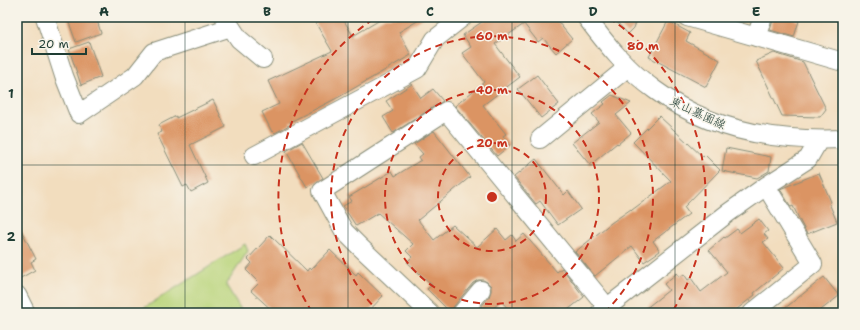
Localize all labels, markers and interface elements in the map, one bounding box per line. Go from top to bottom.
text: A [99,3,109,20]
text: B [263,3,271,20]
text: C [426,3,434,20]
text: D [588,3,598,20]
text: E [752,3,761,20]
text: 60 m [476,28,508,44]
scale bar [32,30,86,56]
text: 20 m [38,36,69,52]
text: 80 m [627,38,659,54]
text: 40 m [476,82,508,98]
text: 1 [8,85,14,102]
street label: 東山墓園線 [667,93,729,133]
text: 20 m [476,135,508,151]
centre of rings [485,190,499,204]
text: 2 [6,228,16,245]

